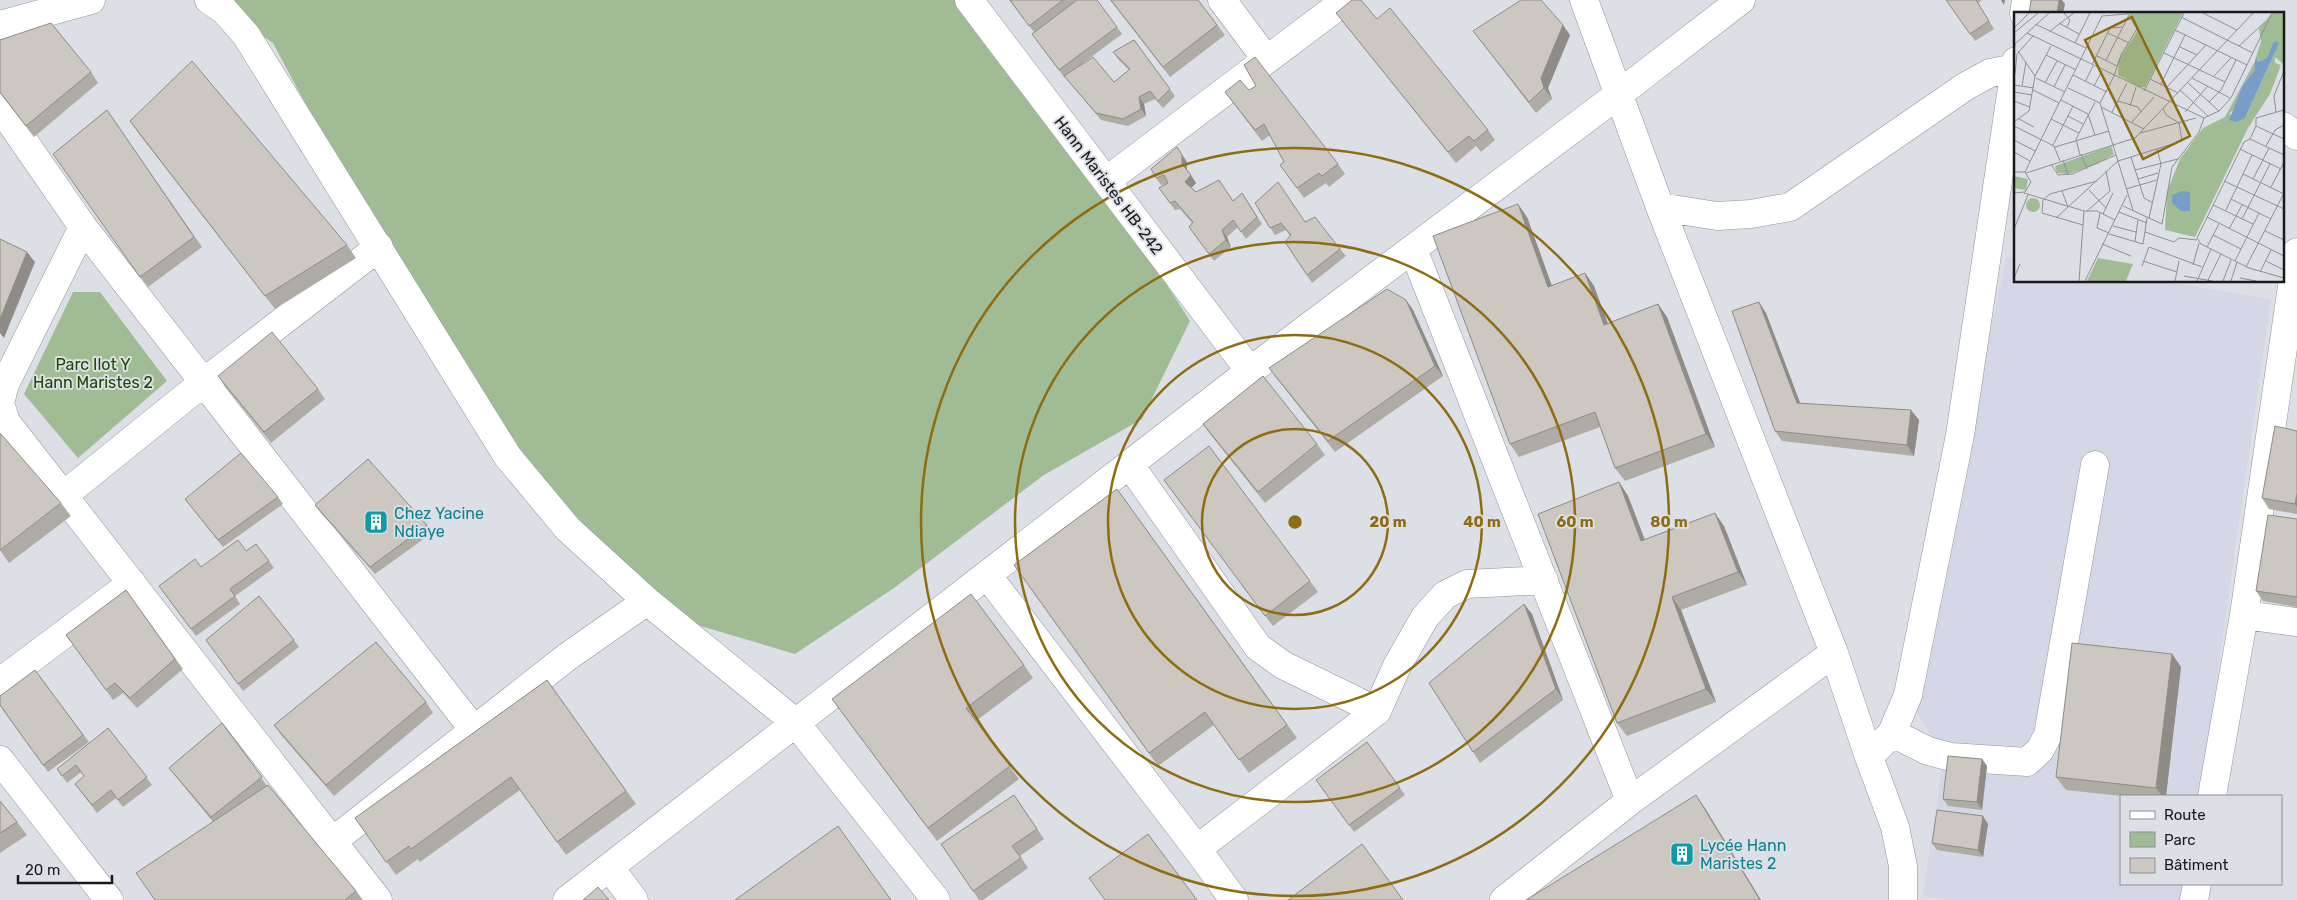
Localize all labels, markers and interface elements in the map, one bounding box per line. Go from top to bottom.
inset map [2014,12,2284,282]
street label: Hann Maristes HB-242 [1050,112,1167,258]
park label: Parc Ilot Y Hann Maristes 2 [33,355,153,392]
place label: Chez Yacine Ndiaye [394,504,484,541]
building icon: Chez Yacine Ndiaye [363,509,389,535]
centre of rings [1286,513,1304,531]
text: 20 m [1370,513,1406,531]
text: 40 m [1463,513,1501,531]
text: 60 m [1557,513,1593,531]
text: 80 m [1650,513,1688,531]
legend [2120,795,2282,885]
text: Route [2164,806,2206,824]
text: Parc [2164,831,2196,849]
place label: Lycée Hann Maristes 2 [1700,836,1786,873]
building icon: Lycée Hann Maristes 2 [1669,841,1695,867]
scale bar [18,852,111,884]
text: Bâtiment [2164,856,2228,874]
text: 20 m [25,861,60,879]

